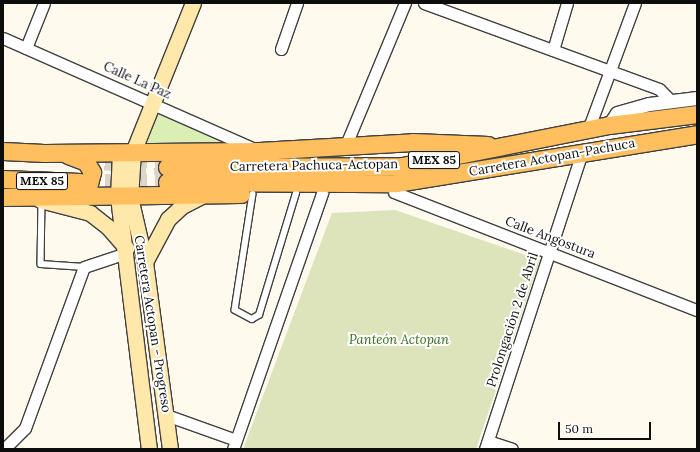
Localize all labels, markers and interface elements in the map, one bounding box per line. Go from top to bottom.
street label: Calle La Paz [101,59,173,103]
street label: Carretera Actopan-Pachuca [468,136,636,180]
road number: MEX 85 [407,150,461,170]
street label: Carretera Pachuca-Actopan [230,157,398,175]
road number: MEX 85 [15,171,69,191]
street label: Calle Angostura [503,214,597,262]
street label: Carretera Actopan - Progreso [130,234,174,414]
street label: Prolongación 2 de Abril [484,251,542,389]
park label: Panteón Actopan [349,332,449,348]
scale bar [560,414,653,440]
text: 50 m [565,421,593,436]

